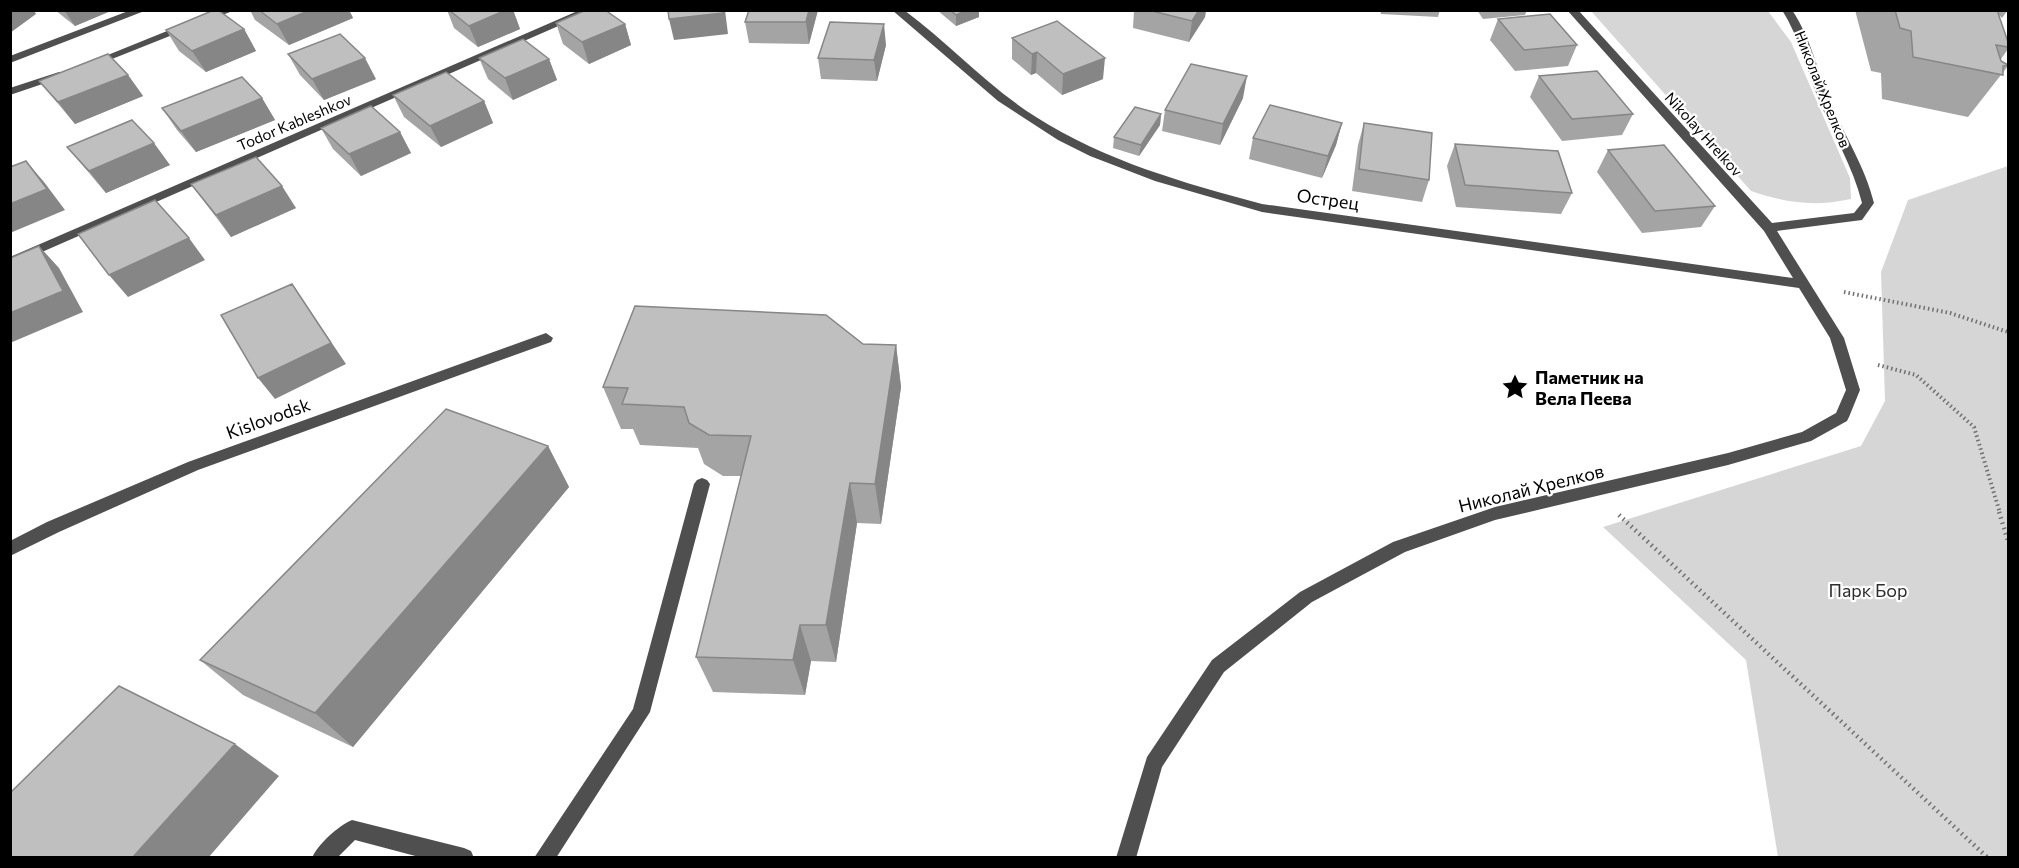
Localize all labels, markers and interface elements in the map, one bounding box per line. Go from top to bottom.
street label: Николай Хрелков [1791,28,1855,150]
street label: Nikolay Hrelkov [1662,88,1747,180]
street label: Todor Kableshkov [234,90,354,154]
street label: Острец [1295,184,1361,214]
place label: Паметник на Вела Пеева [1535,366,1644,409]
place icon: Паметник на Вела Пеева [1500,372,1530,402]
street label: Kislovodsk [223,393,313,443]
street label: Николай Хрелков [1456,459,1606,517]
park label: Парк Бор [1829,579,1907,601]

